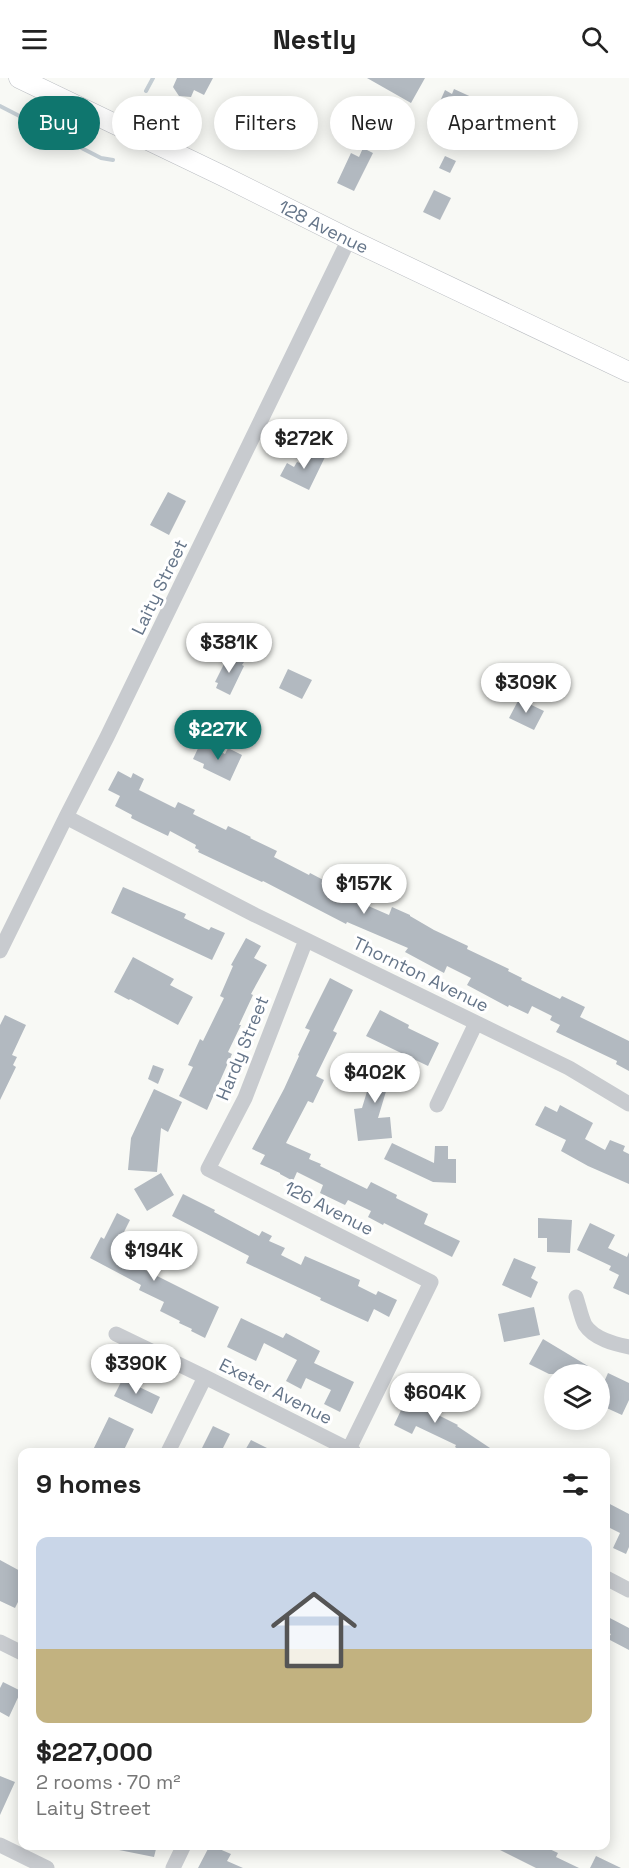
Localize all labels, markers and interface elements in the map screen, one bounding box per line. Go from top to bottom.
text: Nestly [273,22,356,57]
icon: menu [18,23,51,56]
icon: search [578,23,611,56]
chip: Buy [18,96,100,150]
chip: Rent [112,96,202,150]
chip: Filters [214,96,318,150]
chip: New [330,96,415,150]
chip: Apartment [427,96,578,150]
street label: 128 Avenue [275,194,373,258]
pin: $272K [262,419,346,470]
text: $272K [274,425,334,451]
street label: Laity Street [126,535,192,639]
pin: $381K [187,623,271,674]
text: $381K [200,629,258,655]
pin: $309K [484,663,568,714]
text: $309K [495,669,557,695]
pin: $227K [176,710,260,761]
text: $227K [188,716,248,742]
pin: $157K [322,864,406,915]
text: $157K [336,870,392,896]
street label: Thornton Avenue [349,931,493,1017]
street label: Hardy Street [211,992,273,1104]
pin: $402K [333,1053,417,1104]
text: $402K [344,1059,406,1085]
street label: 126 Avenue [280,1176,378,1240]
pin: $194K [112,1231,196,1282]
text: $194K [125,1237,183,1263]
pin: $390K [94,1344,178,1395]
text: $390K [105,1350,167,1376]
street label: Exeter Avenue [216,1353,336,1429]
map controls [544,1364,610,1430]
button: layers [544,1364,610,1430]
pin: $604K [393,1373,477,1424]
text: $604K [404,1379,466,1405]
text: 9 homes [36,1467,141,1501]
icon: filters [559,1468,592,1501]
icon: home [260,1576,368,1684]
text: $227,000 [36,1735,153,1769]
text: 2 rooms · 70 m² [36,1769,180,1795]
text: Laity Street [36,1795,151,1821]

